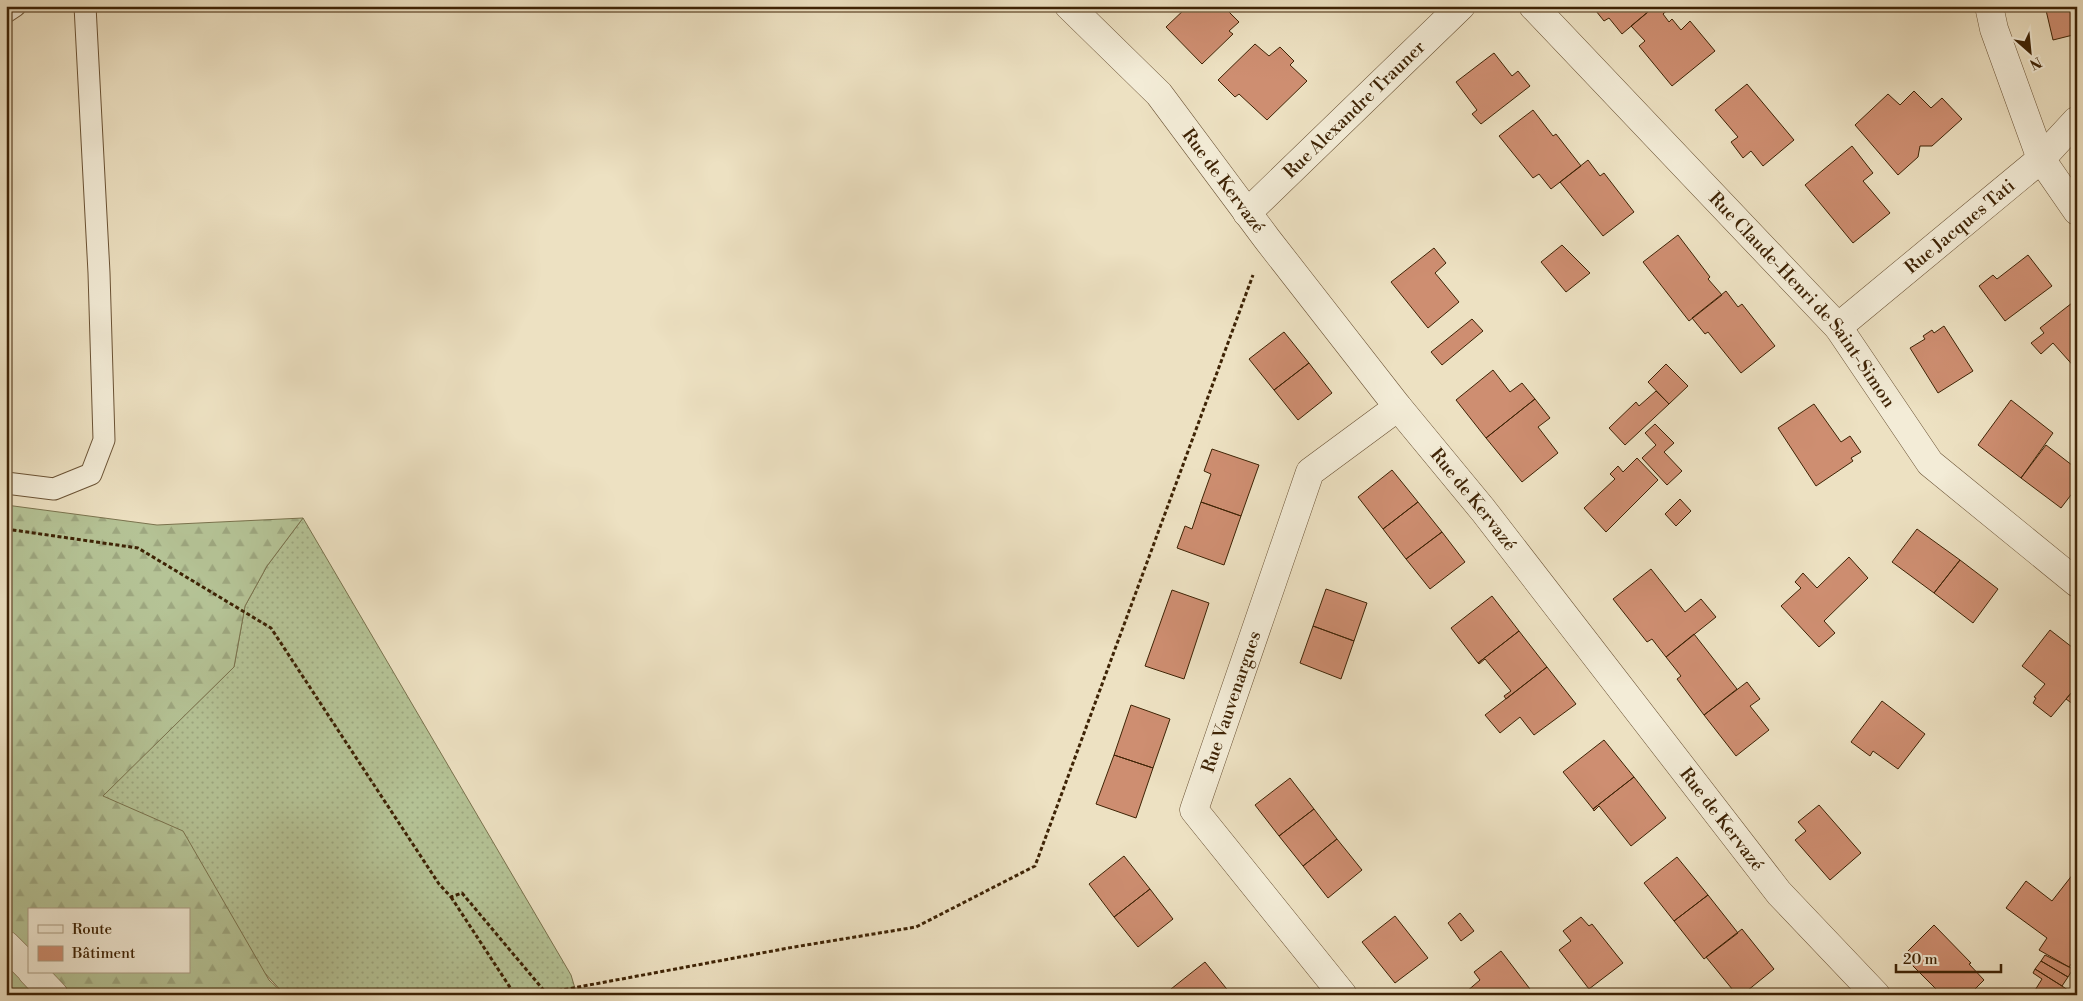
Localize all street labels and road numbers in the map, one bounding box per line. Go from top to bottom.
street label: Rue Alexandre Trauner [1279,36,1430,184]
street label: Rue de Kervazé [1177,124,1270,238]
street label: Rue Jacques Tati [1900,174,2020,279]
street label: Rue Claude-Henri de Saint-Simon [1704,187,1900,412]
street label: Rue de Kervazé [1425,444,1521,556]
street label: Rue Vauvenargues [1197,628,1267,776]
street label: Rue de Kervazé [1674,763,1769,876]

